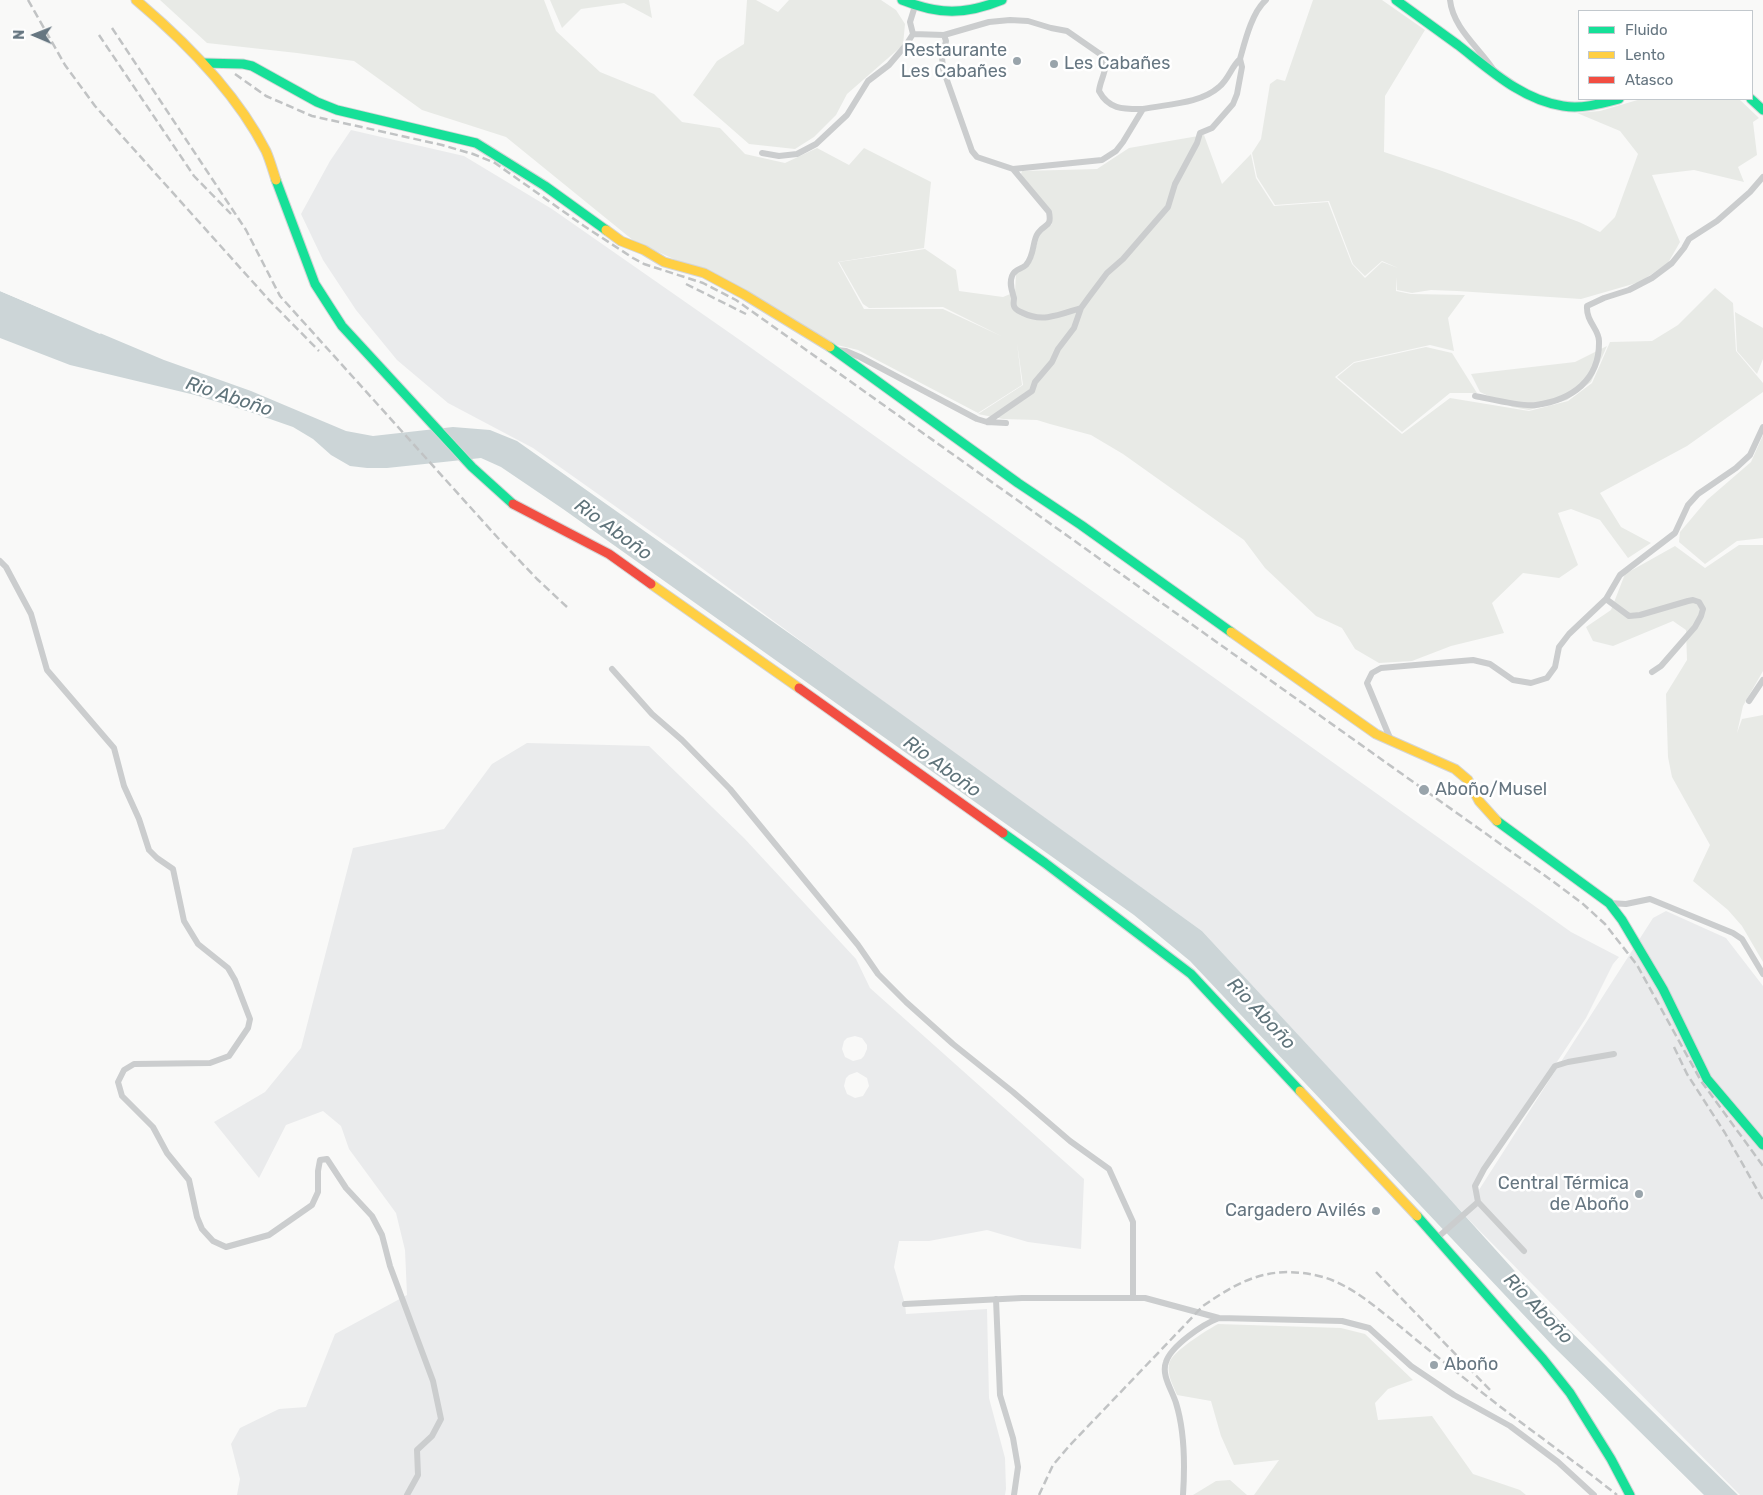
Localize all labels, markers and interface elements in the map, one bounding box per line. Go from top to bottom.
north arrow [10,10,60,60]
legend [1578,10,1753,100]
text: Fluido [1625,21,1668,39]
text: N [11,30,28,40]
place label: Restaurante Les Cabañes [901,40,1007,82]
text: Lento [1625,46,1665,64]
place label: Les Cabañes [1064,53,1170,75]
marker: Restaurante Les Cabañes [1011,55,1023,67]
marker: Les Cabañes [1048,58,1060,70]
text: Atasco [1625,71,1673,89]
water label: Rio Aboño [183,372,275,422]
water label: Rio Aboño [570,494,656,566]
water label: Rio Aboño [899,731,985,803]
place label: Aboño/Musel [1435,779,1547,801]
marker: Aboño/Musel [1417,783,1431,797]
water label: Rio Aboño [1222,973,1300,1055]
place label: Central Térmica de Aboño [1498,1173,1629,1216]
marker: Central Térmica de Aboño [1633,1188,1645,1200]
place label: Cargadero Avilés [1225,1200,1366,1222]
marker: Cargadero Avilés [1370,1205,1382,1217]
water label: Rio Aboño [1499,1269,1577,1349]
place label: Aboño [1444,1354,1498,1376]
marker: Aboño [1428,1359,1440,1371]

